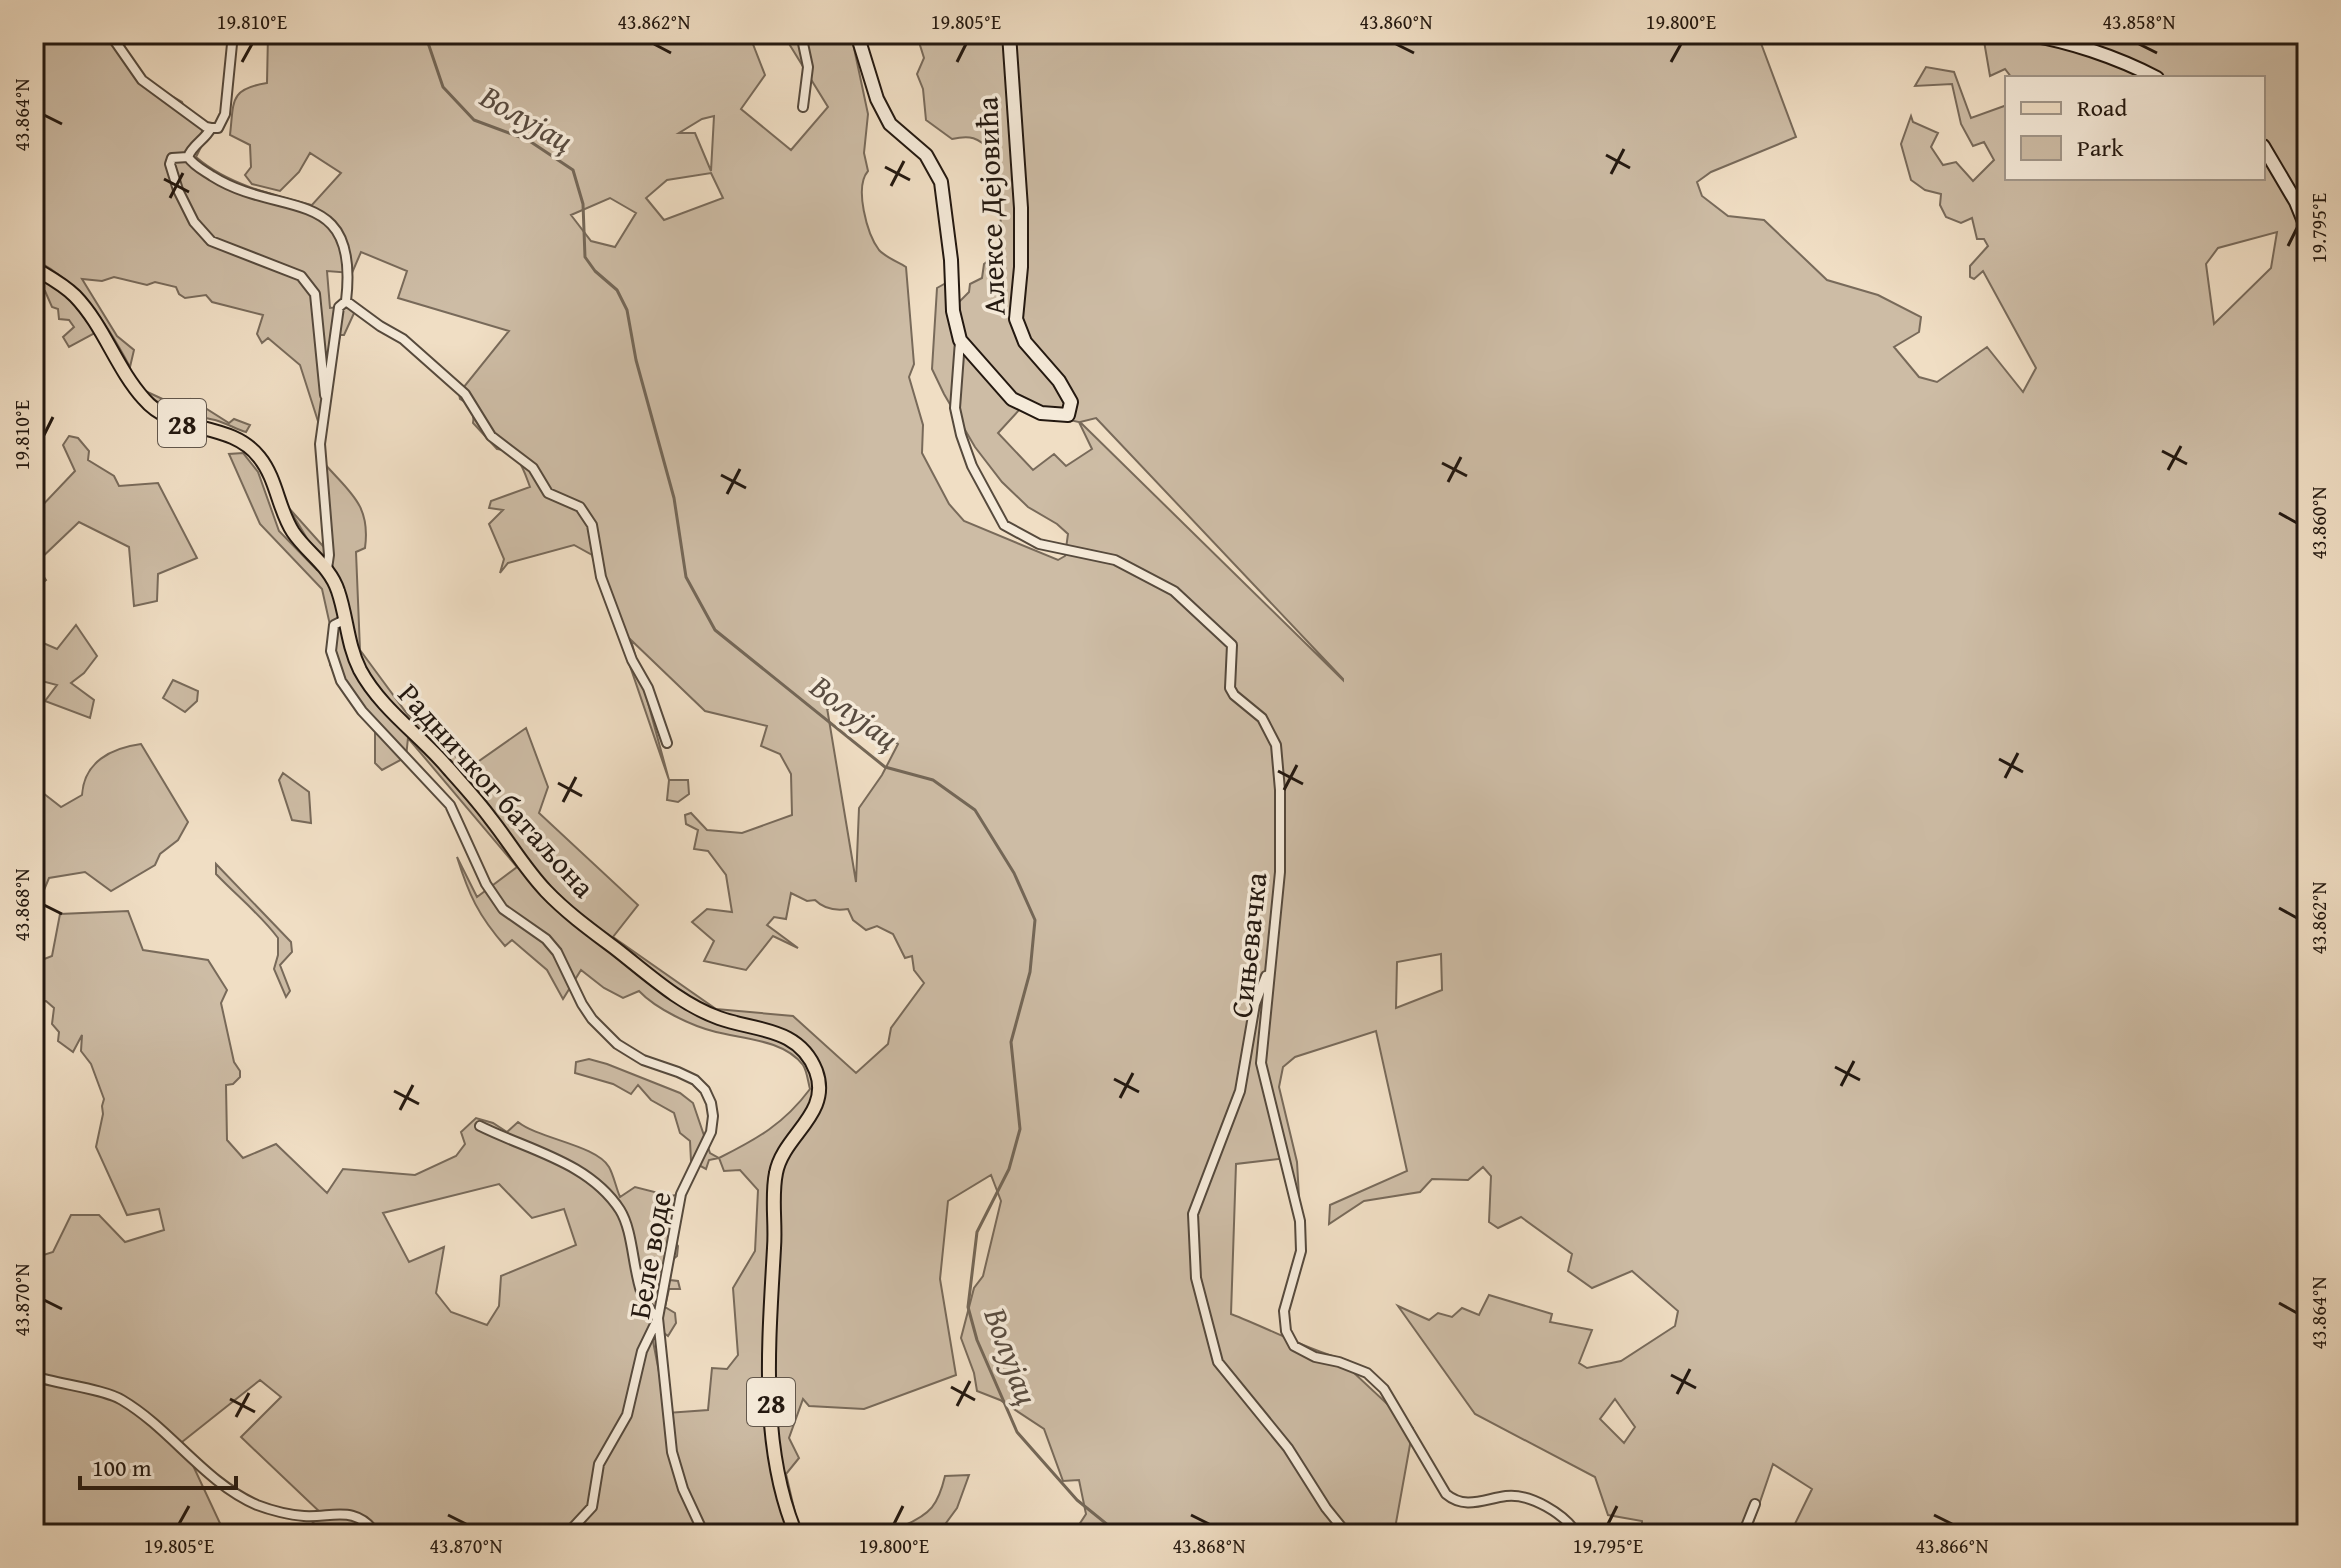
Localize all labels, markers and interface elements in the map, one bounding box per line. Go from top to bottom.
text: 19.810°E [217,7,287,36]
text: 43.862°N [617,7,691,36]
text: 19.805°E [931,7,1001,36]
text: 43.860°N [1359,7,1433,36]
text: 19.800°E [1646,7,1716,36]
text: 43.858°N [2102,7,2176,36]
water label: Волујац [471,72,582,163]
legend [2005,76,2265,180]
text: 43.864°N [7,78,36,152]
text: Road [2077,90,2127,125]
street label: Алексе Дејовића [964,95,1016,316]
text: Park [2077,130,2124,165]
text: 19.795°E [2304,193,2333,263]
road number: 28 [158,399,206,447]
text: 19.810°E [7,400,36,470]
text: 43.860°N [2304,486,2333,560]
water label: Волујац [800,662,909,761]
street label: Радничког батаљона [388,673,606,908]
text: 43.868°N [7,868,36,942]
street label: Сињевачка [1219,869,1278,1020]
text: 43.862°N [2304,881,2333,955]
street label: Беле воде [616,1188,682,1322]
text: 43.870°N [7,1263,36,1337]
text: 43.864°N [2304,1276,2333,1350]
water label: Волујац [972,1300,1051,1411]
road number: 28 [747,1378,795,1426]
scale bar [80,1440,236,1490]
text: 100 m [92,1450,152,1485]
text: 19.805°E [144,1531,214,1560]
text: 43.870°N [429,1531,503,1560]
text: 19.800°E [859,1531,929,1560]
text: 43.868°N [1172,1531,1246,1560]
text: 19.795°E [1573,1531,1643,1560]
text: 43.866°N [1915,1531,1989,1560]

